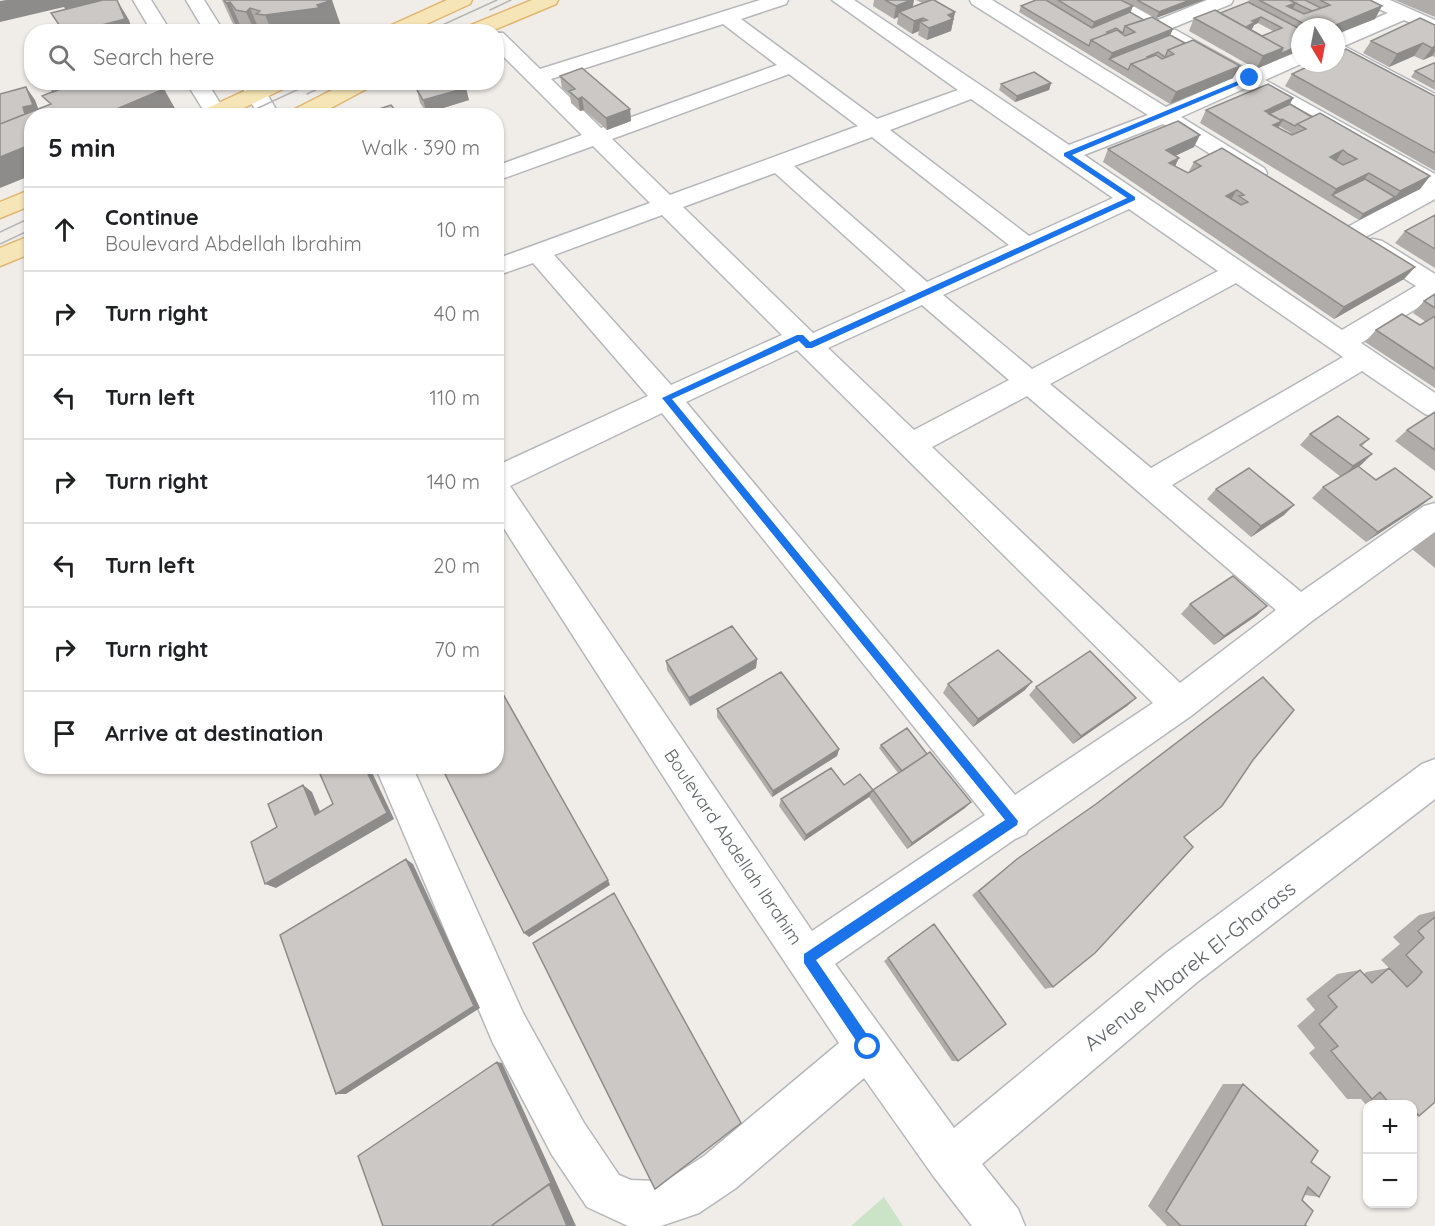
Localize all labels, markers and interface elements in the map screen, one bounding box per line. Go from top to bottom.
north arrow [1291,18,1345,72]
search box [24,24,504,90]
icon: search [45,41,78,74]
text: Search here [93,43,214,71]
route end [1236,64,1262,90]
text: 5 min [48,131,116,164]
text: Walk · 390 m [361,135,480,160]
text: Continue [105,203,199,231]
icon: ahead [48,213,81,246]
text: 10 m [437,217,480,242]
text: Boulevard Abdellah Ibrahim [105,231,362,256]
icon: right [48,297,81,330]
text: Turn right [105,299,209,327]
text: 40 m [434,301,480,326]
icon: left [48,381,81,414]
text: Turn left [105,383,195,411]
text: 110 m [430,385,480,410]
icon: right [48,465,81,498]
text: Turn right [105,467,209,495]
text: 140 m [427,469,480,494]
icon: left [48,549,81,582]
text: Turn left [105,551,195,579]
text: 20 m [433,553,480,578]
icon: right [48,633,81,666]
text: Turn right [105,635,209,663]
text: 70 m [434,637,480,662]
icon: arrive [48,717,81,750]
text: Arrive at destination [105,719,323,747]
street label: Boulevard Abdellah Ibrahim [659,744,808,949]
street label: Avenue Mbarek El-Gharass [1078,875,1300,1056]
route start [854,1033,880,1059]
map controls [1363,1100,1417,1208]
button: + [1363,1100,1417,1154]
button: − [1363,1154,1417,1208]

